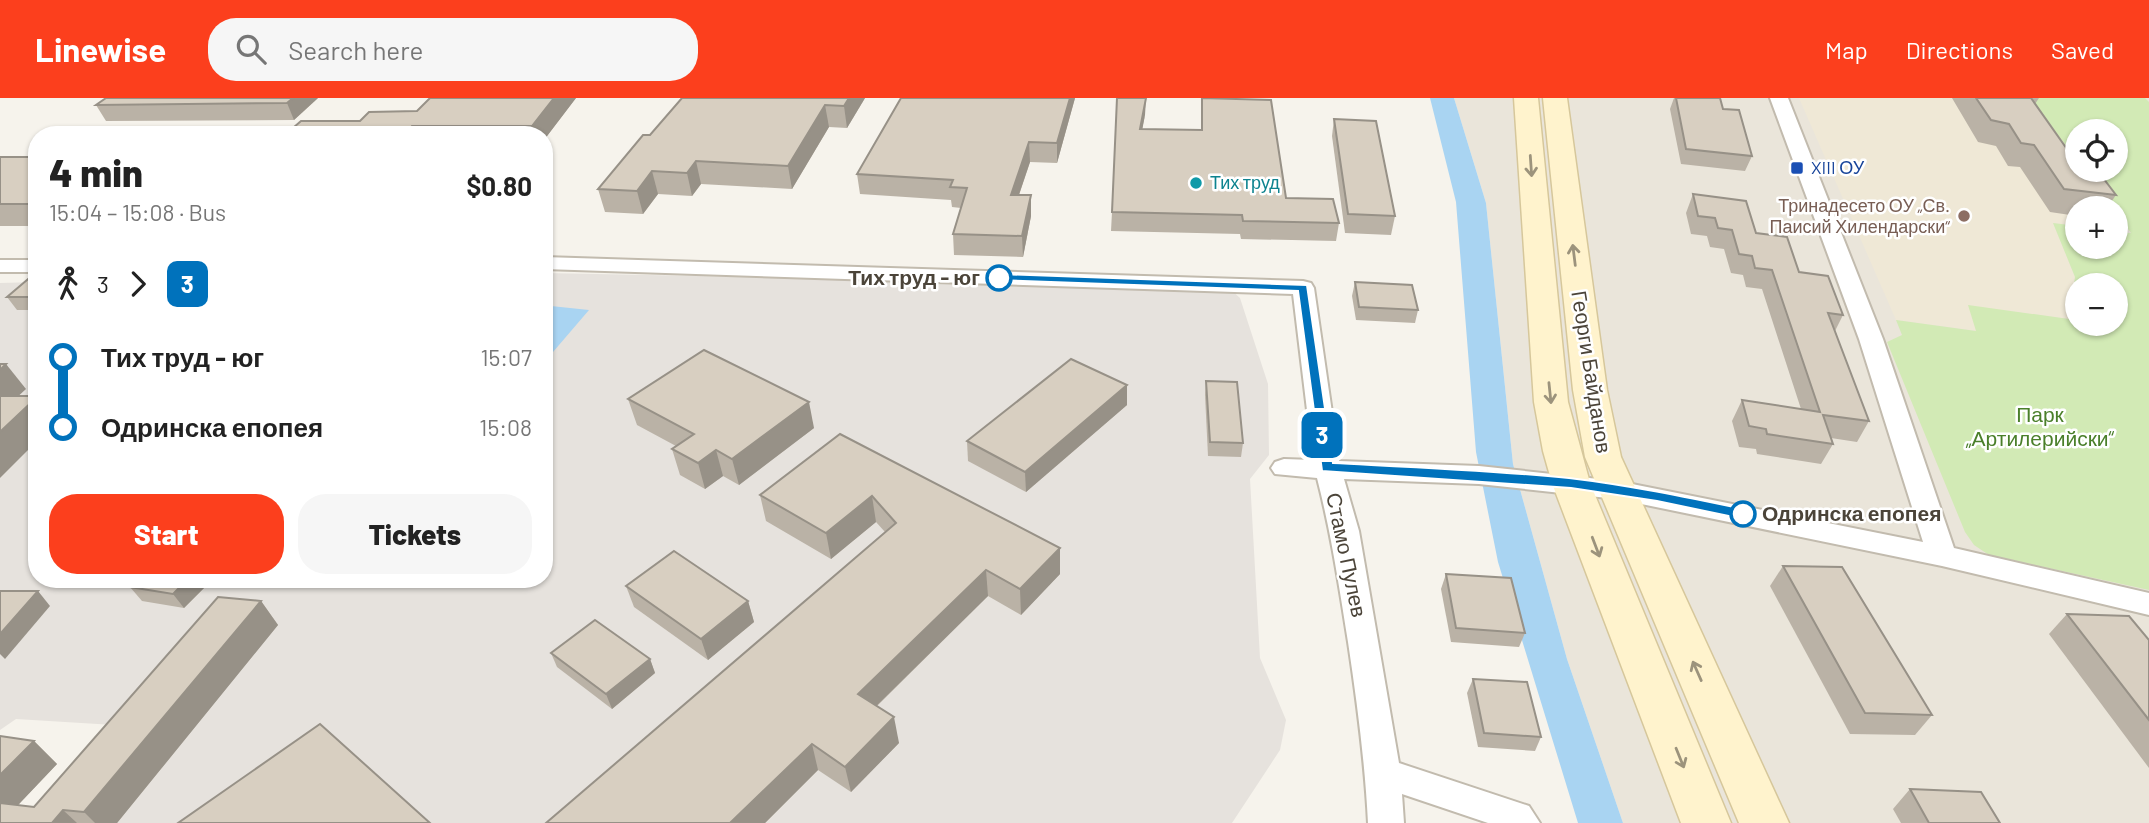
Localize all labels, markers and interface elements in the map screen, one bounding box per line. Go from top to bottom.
search box [208,18,698,81]
text: Linewise [35,29,166,69]
icon: search [232,30,270,68]
text: Search here [288,34,423,65]
text: Map [1825,35,1868,64]
text: Directions [1906,35,2013,64]
text: Saved [2051,35,2114,64]
map controls [2065,119,2128,336]
button: locate [2065,119,2128,182]
text: 4 min [49,149,143,195]
one-way arrow [1525,154,1538,177]
place label: XIII ОУ [1811,156,1865,178]
marker: XIII ОУ [1789,160,1805,176]
text: $0.80 [466,170,532,201]
place label: Тих труд [1210,171,1280,193]
marker: Тих труд [1188,175,1204,191]
place label: Тринадесето ОУ „Св. Паисий Хилендарски“ [1770,194,1950,237]
button: + [2065,196,2128,259]
text: 15:04 – 15:08 · Bus [49,198,226,226]
marker: Тринадесето ОУ „Св. Паисий Хилендарски“ [1956,208,1972,224]
one-way arrow [1567,244,1580,267]
place label: Тих труд - юг [848,264,980,289]
icon: walk [49,265,87,303]
icon: forward [119,265,157,303]
marker: Тих труд - юг [986,265,1012,291]
text: 3 [181,269,194,298]
text: 3 [97,270,109,298]
button: − [2065,273,2128,336]
street label: Георги Байданов [1567,289,1618,455]
text: Тих труд - юг [101,341,264,372]
text: 15:07 [480,343,532,371]
one-way arrow [1544,381,1557,404]
park label: Парк „Артилерийски“ [1966,401,2115,450]
text: Одринска епопея [101,411,323,442]
line badge: 3 [1299,412,1345,458]
text: 15:08 [479,413,532,441]
text: 3 [1316,420,1328,449]
street label: Стамо Пулев [1322,490,1373,619]
button: Start [49,494,284,574]
button: Tickets [298,494,532,574]
place label: Одринска епопея [1762,500,1941,525]
marker: Одринска епопея [1730,501,1756,527]
one-way arrow [1590,535,1603,557]
one-way arrow [1690,661,1703,682]
one-way arrow [1674,747,1687,768]

